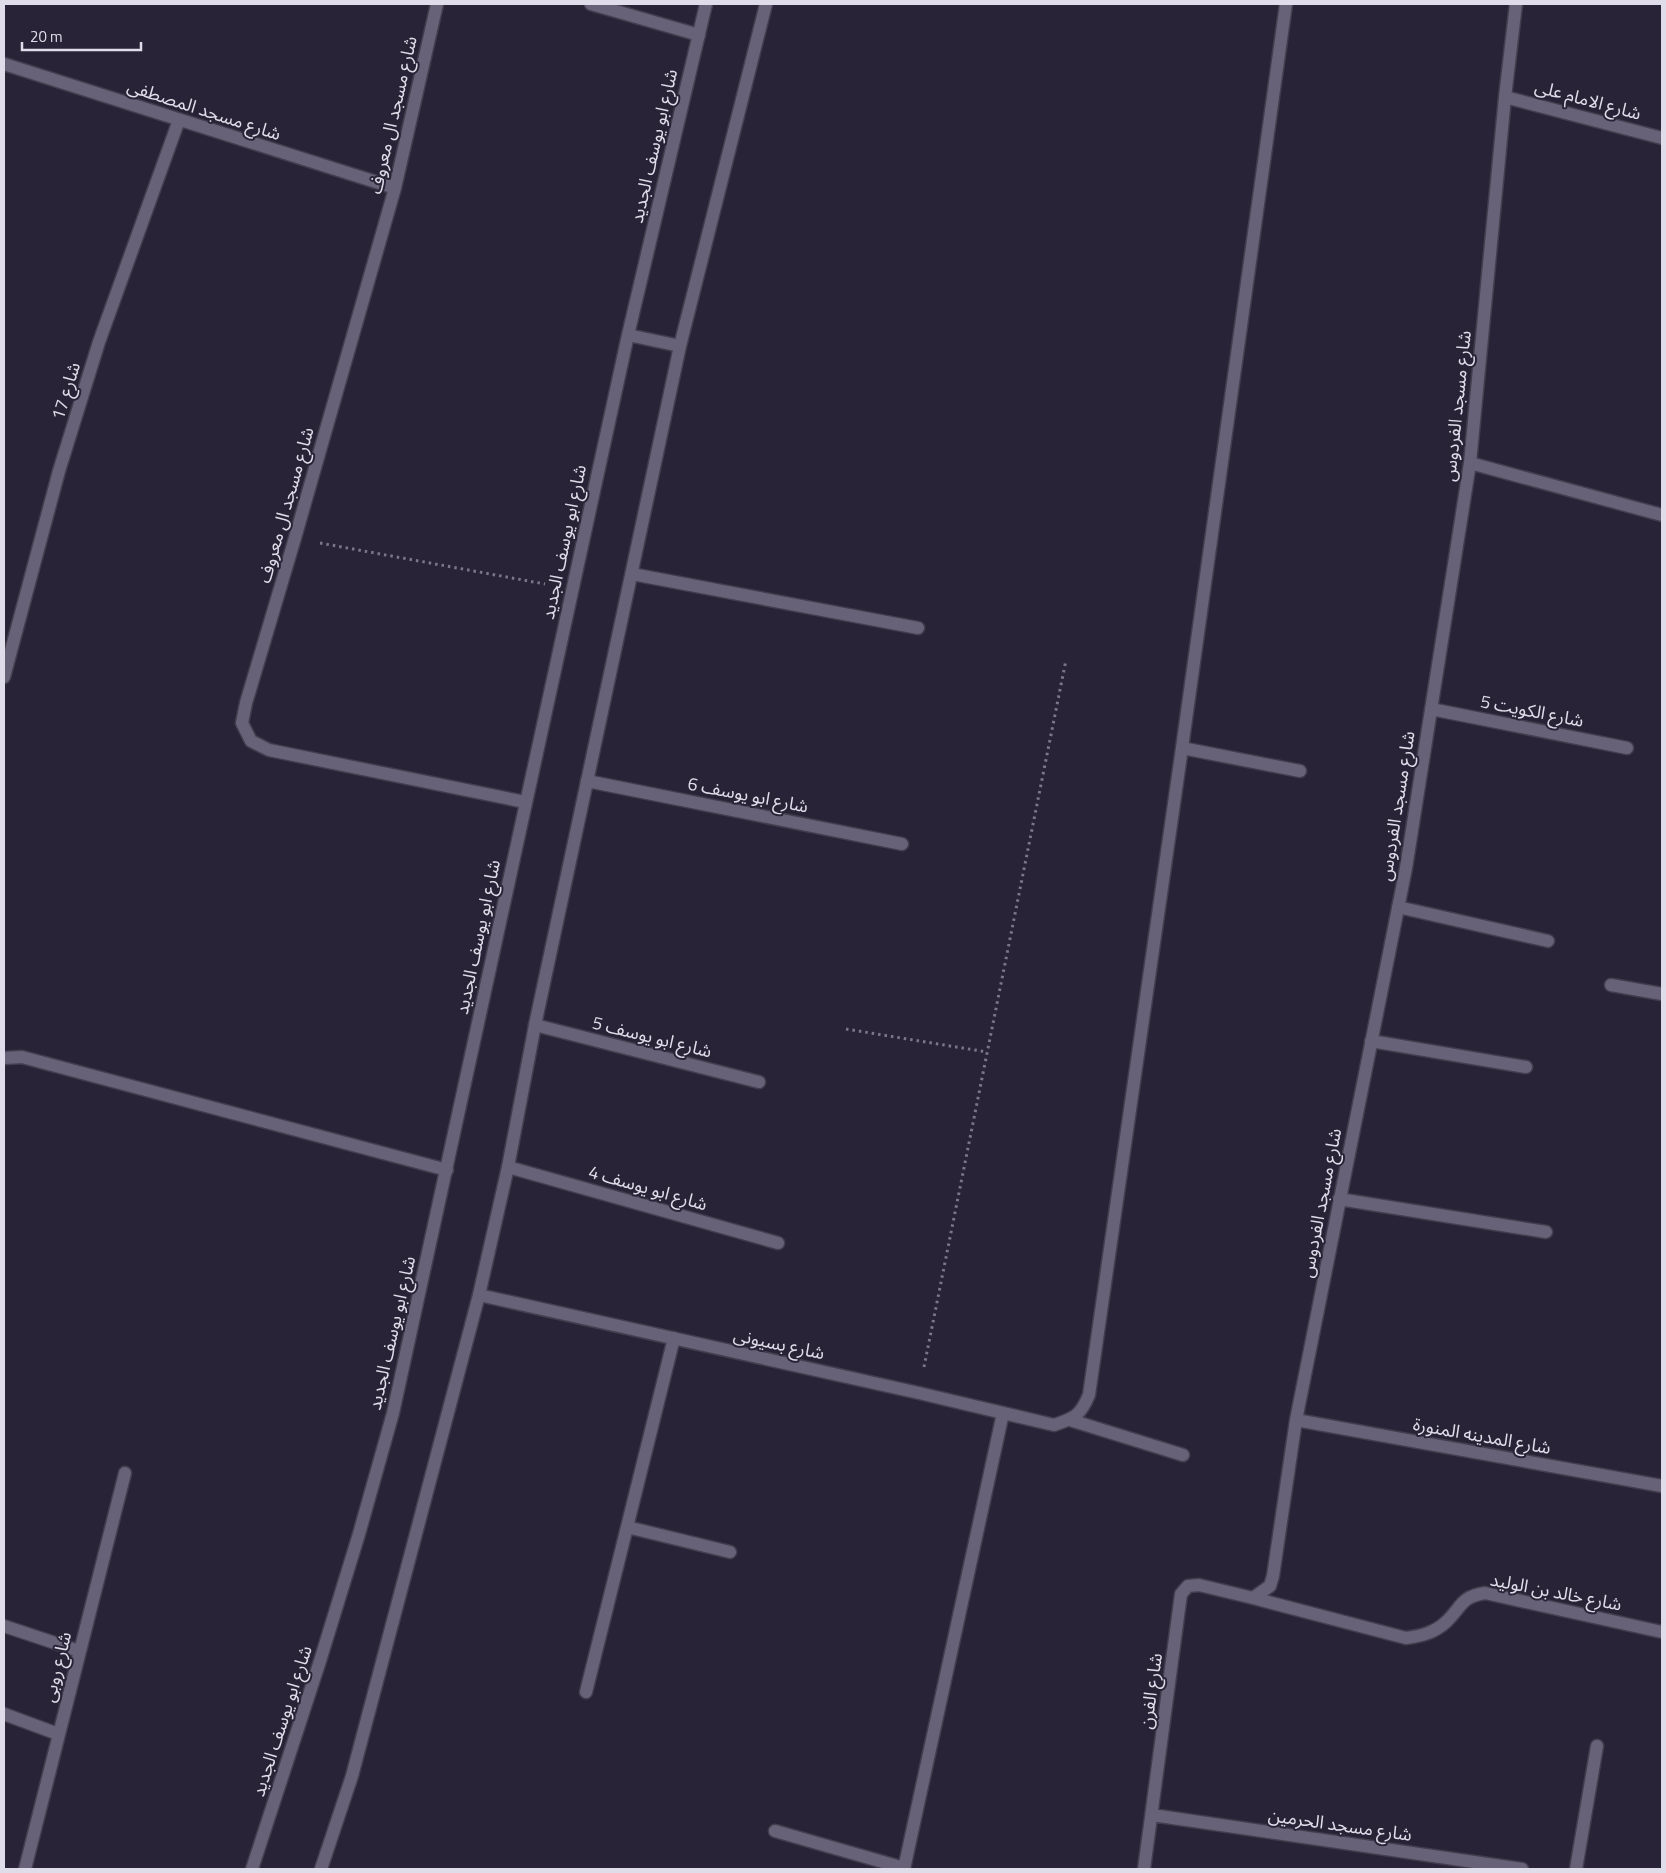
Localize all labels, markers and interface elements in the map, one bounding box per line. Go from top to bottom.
scale bar [22,20,141,52]
text: 20 m [30,25,63,48]
street label: شارع مسجد ال معروف [361,33,425,197]
street label: شارع ابو يوسف الجديد [623,66,685,226]
street label: شارع مسجد المصطفى [124,72,284,148]
street label: شارع الامام على [1532,72,1644,128]
street label: شارع مسجد الفردوس [1435,329,1479,483]
street label: شارع 17 [44,359,88,423]
street label: شارع مسجد ال معروف [250,424,322,586]
street label: شارع ابو يوسف الجديد [534,462,594,622]
street label: شارع الكويت 5 [1478,687,1586,735]
street label: شارع مسجد الفردوس [1371,729,1423,883]
street label: شارع ابو يوسف 6 [685,770,811,820]
street label: شارع ابو يوسف الجديد [448,857,508,1017]
street label: شارع ابو يوسف 5 [589,1009,715,1065]
street label: شارع مسجد الفردوس [1293,1126,1349,1280]
street label: شارع ابو يوسف 4 [585,1158,711,1218]
street label: شارع ابو يوسف الجديد [361,1253,423,1413]
street label: شارع بسيونى [731,1321,827,1367]
street label: شارع المدينه المنورة [1411,1410,1553,1462]
street label: شارع خالد بن الوليد [1488,1566,1624,1618]
street label: شارع روبى [35,1629,79,1705]
street label: شارع ابو يوسف الجديد [244,1642,320,1800]
street label: شارع الفرن [1132,1651,1170,1731]
street label: شارع مسجد الحرمين [1266,1801,1414,1849]

